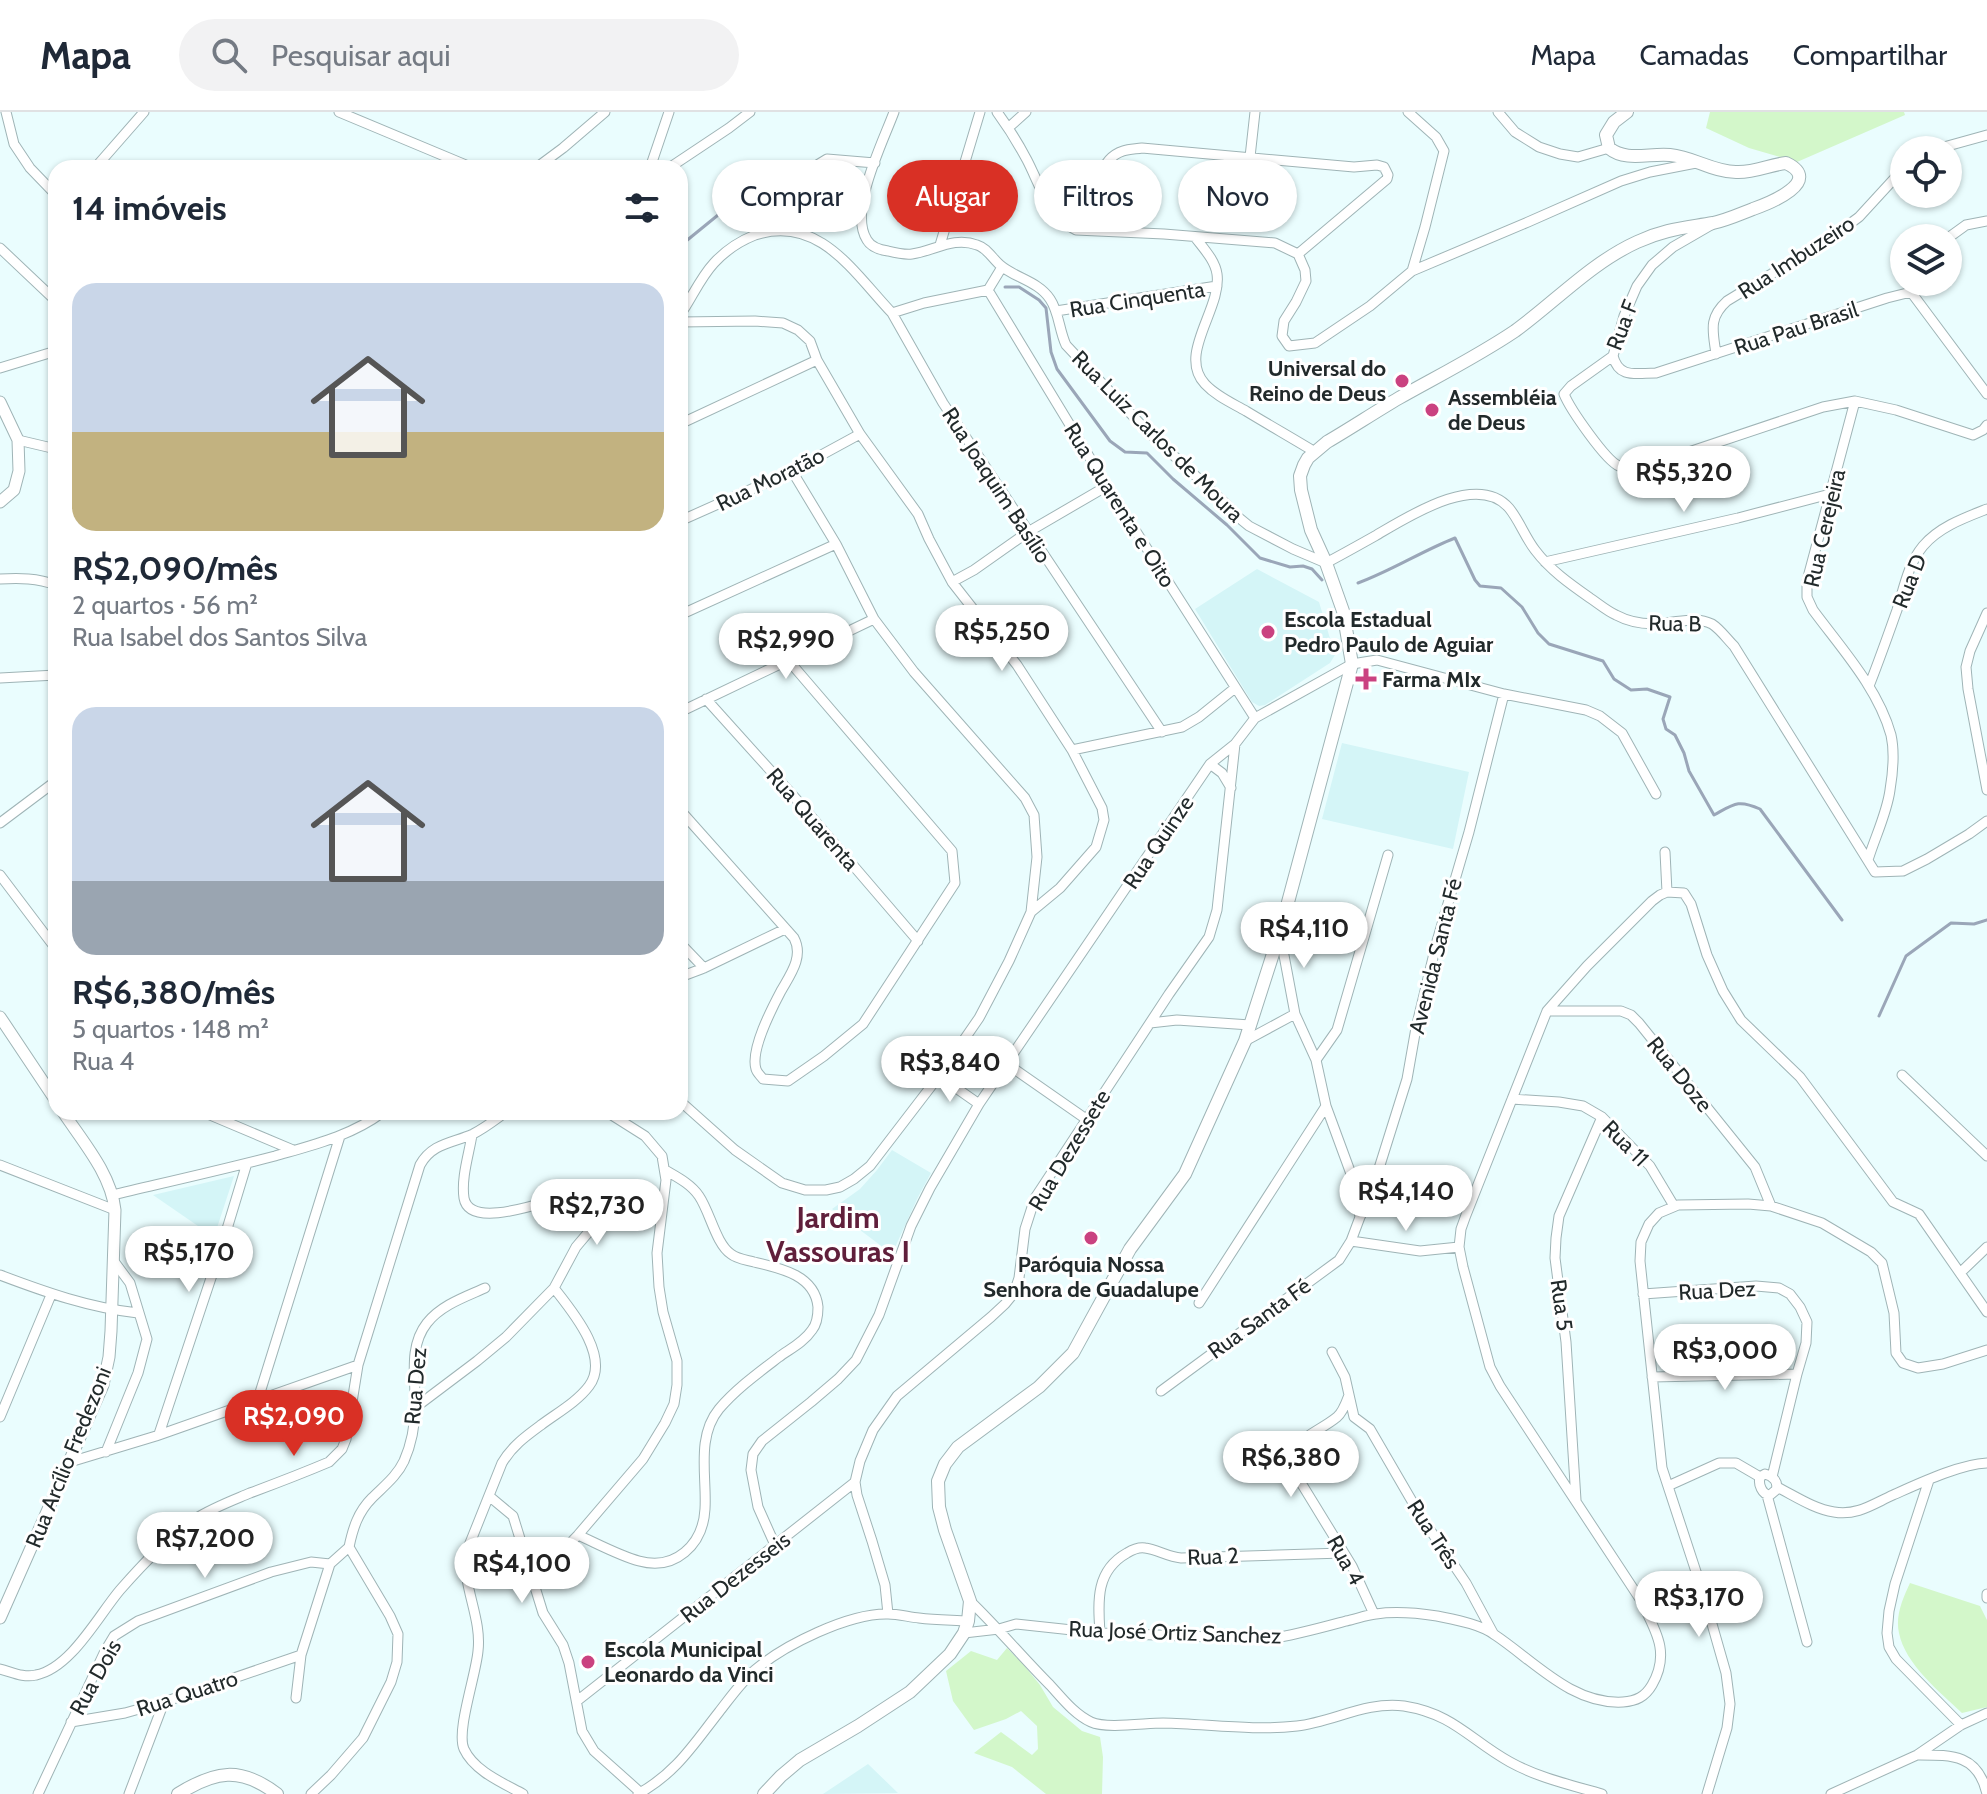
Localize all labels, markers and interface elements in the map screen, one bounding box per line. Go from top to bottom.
search box [179,19,739,91]
text: Mapa [40,32,131,79]
icon: search [207,33,251,77]
text: Pesquisar aqui [271,37,451,74]
text: Mapa [1531,38,1596,72]
text: Camadas [1640,38,1749,72]
text: Compartilhar [1793,38,1947,72]
map controls [1890,136,1962,296]
button: locate [1890,136,1962,208]
chip: Comprar [712,160,871,232]
chip: Alugar [887,160,1018,232]
chip: Filtros [1034,160,1162,232]
chip: Novo [1178,160,1297,232]
icon: filters [620,186,664,230]
text: 14 imóveis [72,187,227,229]
street label: Rua Imbuzeiro [1733,210,1860,305]
button: layers [1890,224,1962,296]
street label: Rua Cinquenta [1068,275,1207,323]
street label: Rua F [1601,296,1644,354]
street label: Rua Pau Brasil [1731,296,1862,361]
icon: home [296,335,440,479]
street label: Rua Luiz Carlos de Moura [1066,345,1249,528]
place label: Universal do Reino de Deus [1249,355,1386,407]
marker: Universal do Reino de Deus [1393,372,1411,390]
place label: Assembléia de Deus [1448,384,1557,436]
marker: Assembléia de Deus [1423,401,1441,419]
street label: Rua Joaquim Basílio [936,402,1057,568]
street label: Rua Quarenta e Oito [1058,418,1181,593]
street label: Rua Moratão [712,442,829,517]
pin: R$5,320 [1610,446,1758,514]
text: R$5,320 [1635,456,1733,488]
street label: Rua Cerejeira [1798,466,1851,590]
text: R$2,090/mês [72,547,278,589]
street label: Rua D [1886,550,1932,612]
text: 2 quartos · 56 m² [72,589,258,621]
pin: R$5,250 [928,605,1076,673]
place label: Escola Estadual Pedro Paulo de Aguiar [1284,606,1494,658]
street label: Rua B [1648,610,1702,637]
pin: R$2,990 [712,613,860,681]
text: R$5,250 [953,615,1051,647]
text: Rua Isabel dos Santos Silva [72,621,367,653]
text: R$2,990 [737,623,835,655]
marker: Escola Estadual Pedro Paulo de Aguiar [1259,623,1277,641]
place label: Farma MIx [1382,666,1481,693]
marker: Farma MIx [1357,670,1375,688]
icon: home [296,759,440,903]
street label: Rua Quarenta [761,763,865,876]
street label: Rua Quinze [1117,790,1199,894]
street label: Avenida Santa Fé [1403,875,1468,1037]
pin: R$4,110 [1230,902,1378,970]
text: R$4,110 [1259,912,1349,944]
text: R$6,380/mês [72,971,275,1013]
text: 5 quartos · 148 m² [72,1013,269,1045]
street label: Rua Doze [1641,1031,1718,1117]
pin: R$3,840 [876,1036,1024,1104]
text: Rua 4 [72,1045,134,1077]
text: R$3,840 [899,1046,1001,1078]
street label: Rua Dezessete [1023,1085,1116,1216]
street label: Rua 11 [1597,1115,1654,1172]
pin: R$4,140 [1332,1165,1480,1233]
text: R$4,140 [1357,1175,1455,1207]
pin: R$2,730 [523,1179,671,1247]
text: R$2,730 [549,1189,645,1221]
district label: Jardim Vassouras I [766,1199,910,1270]
pin: R$5,170 [115,1226,263,1294]
marker: Paróquia Nossa Senhora de Guadalupe [1082,1229,1100,1247]
text: R$5,170 [143,1236,235,1268]
place label: Paróquia Nossa Senhora de Guadalupe [983,1251,1199,1303]
street label: Rua Santa Fé [1203,1272,1316,1365]
street label: Rua Dez [1678,1275,1756,1306]
street label: Rua 5 [1545,1277,1578,1333]
pin: R$3,000 [1651,1324,1799,1392]
text: R$3,000 [1672,1334,1778,1366]
street label: Rua Dez [399,1346,432,1426]
street label: Rua Arcílio Fredezoni [20,1363,117,1552]
pin: R$2,090 [220,1390,368,1458]
text: R$2,090 [243,1400,345,1432]
pin: R$6,380 [1217,1431,1365,1499]
text: R$6,380 [1241,1441,1341,1473]
street label: Rua Três [1401,1495,1466,1574]
pin: R$7,200 [131,1512,279,1580]
text: R$7,200 [155,1522,255,1554]
street label: Rua Dezesseis [675,1526,796,1629]
street label: Rua 4 [1321,1531,1370,1590]
pin: R$4,100 [448,1537,596,1605]
street label: Rua 2 [1187,1542,1239,1571]
text: R$4,100 [472,1547,572,1579]
pin: R$3,170 [1625,1571,1773,1639]
text: R$3,170 [1653,1581,1745,1613]
street label: Rua José Ortiz Sanchez [1068,1615,1282,1650]
street label: Rua Dois [64,1635,127,1720]
place label: Escola Municipal Leonardo da Vinci [604,1636,774,1688]
marker: Escola Municipal Leonardo da Vinci [579,1653,597,1671]
street label: Rua Quatro [133,1664,241,1723]

